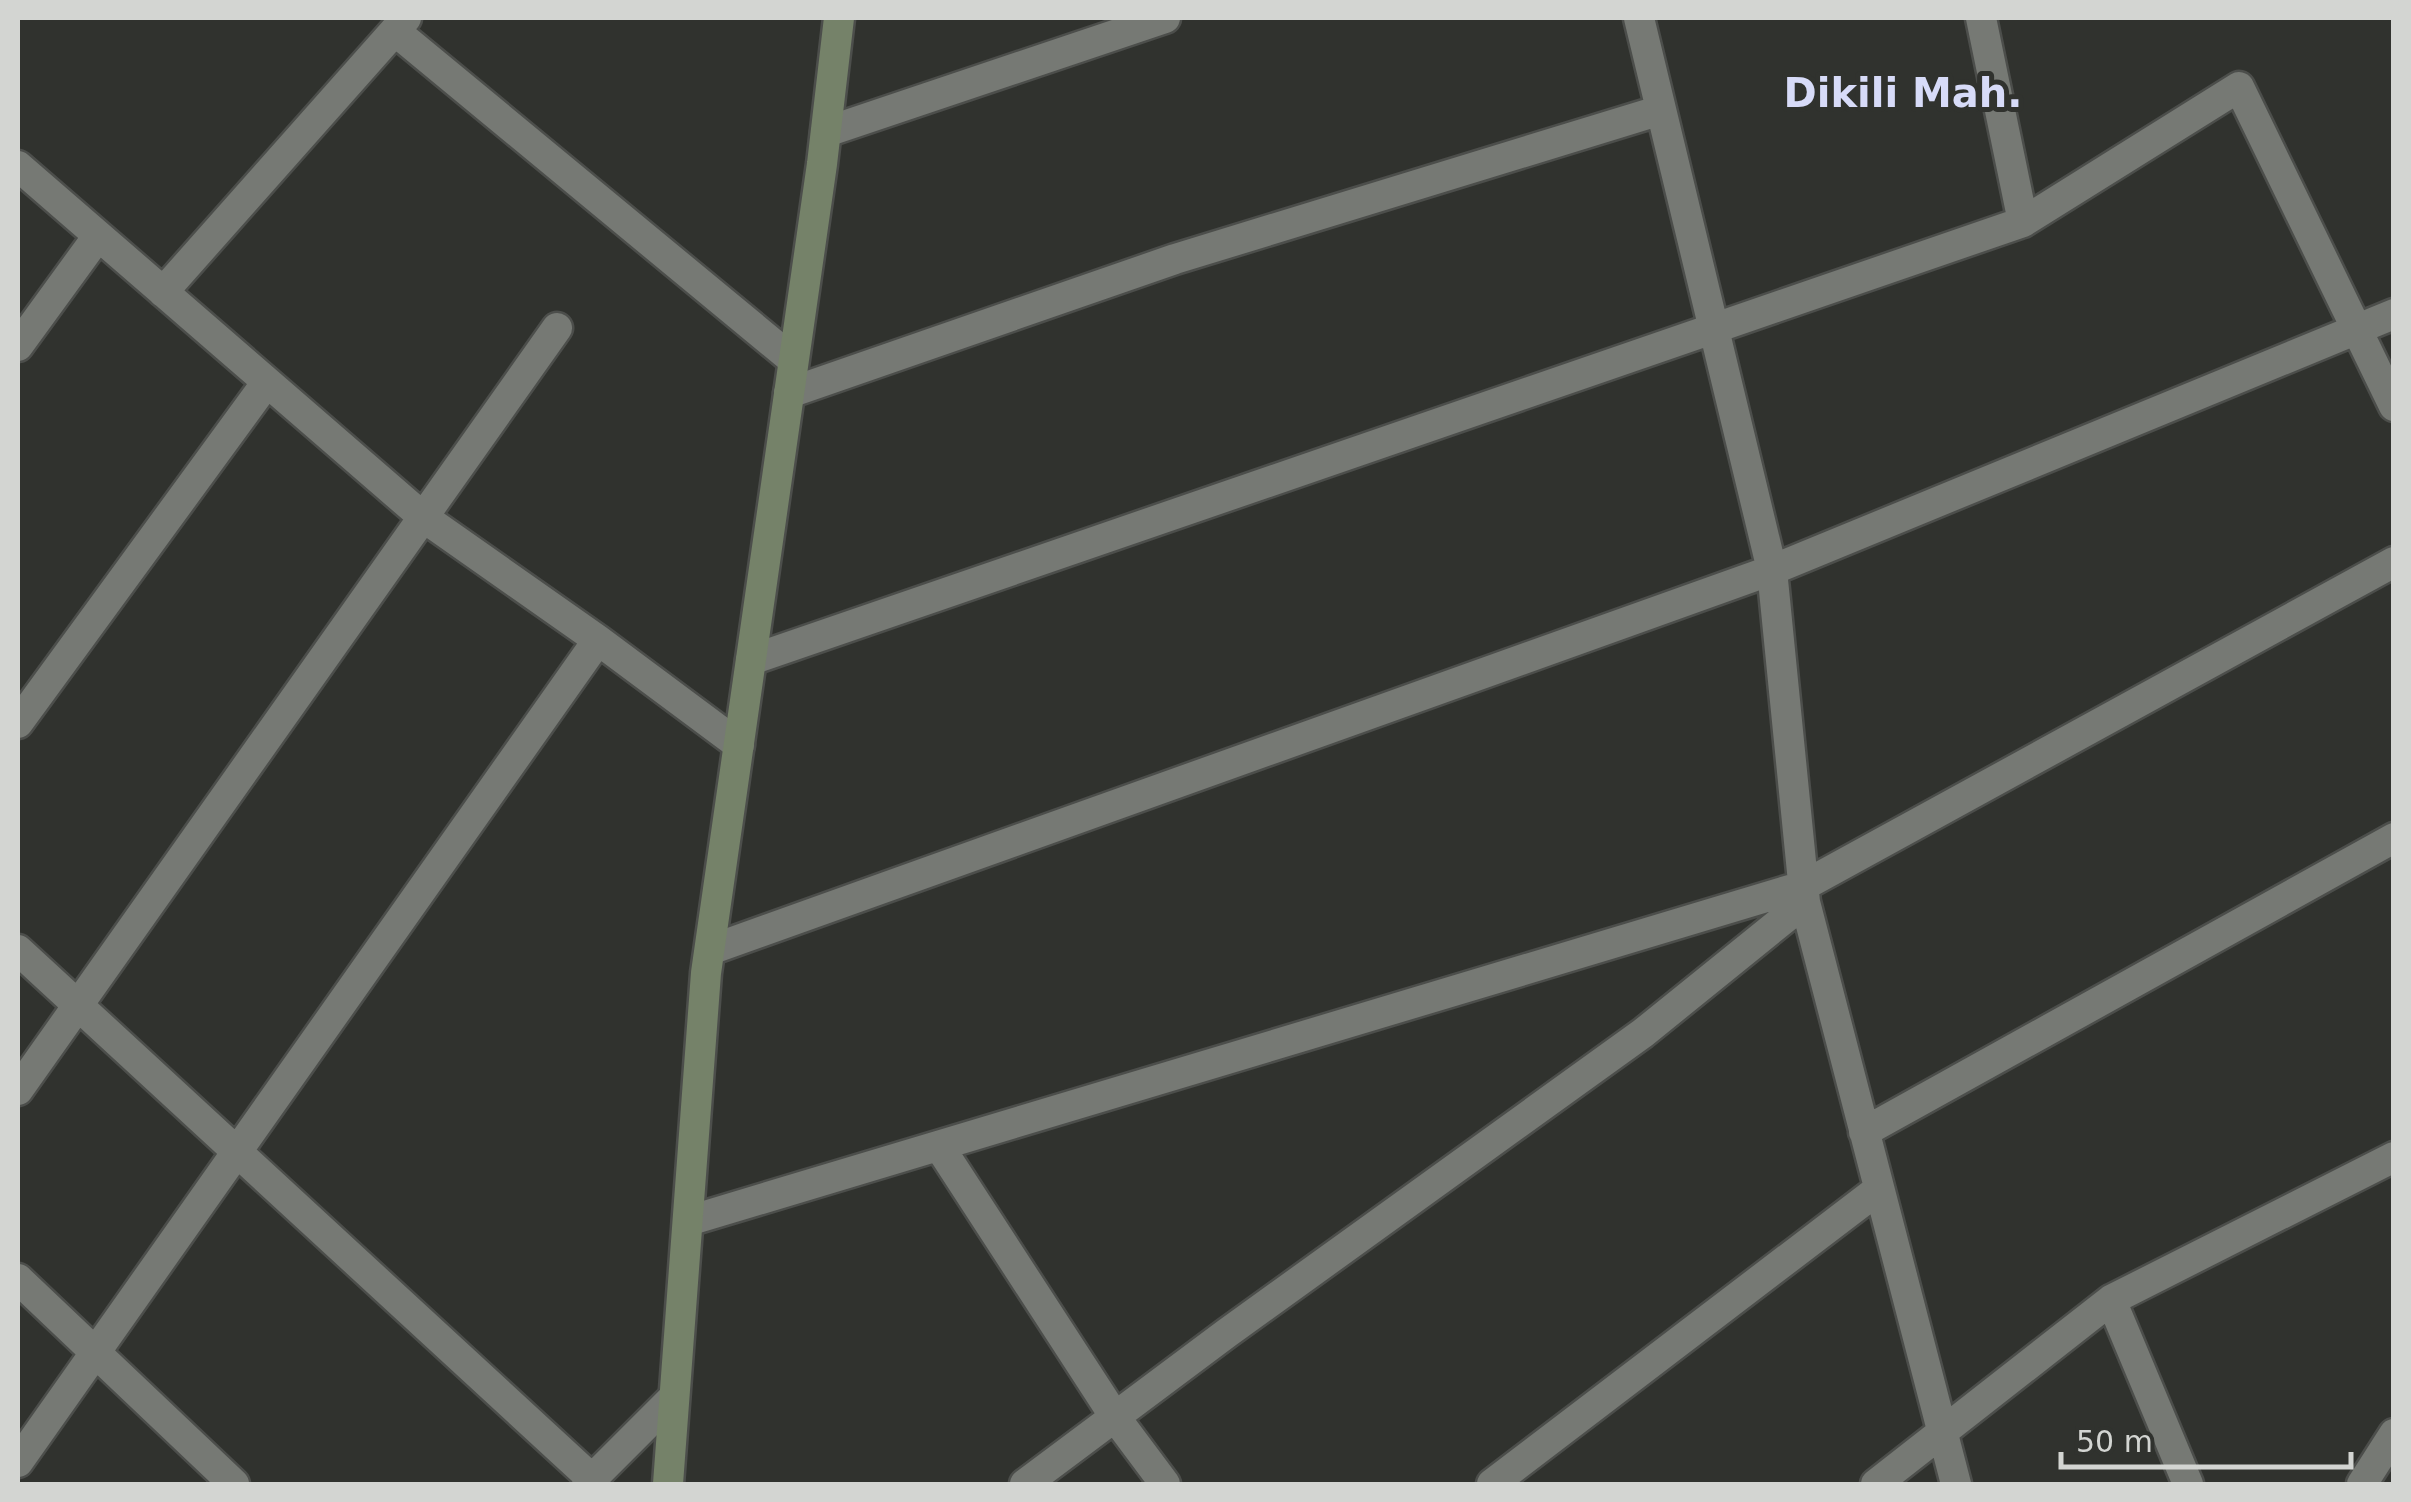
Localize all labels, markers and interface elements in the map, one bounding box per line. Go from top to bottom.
district label: Dikili Mah. [1783,70,2023,116]
scale bar [2061,1407,2351,1469]
text: 50 m [2076,1424,2153,1459]

